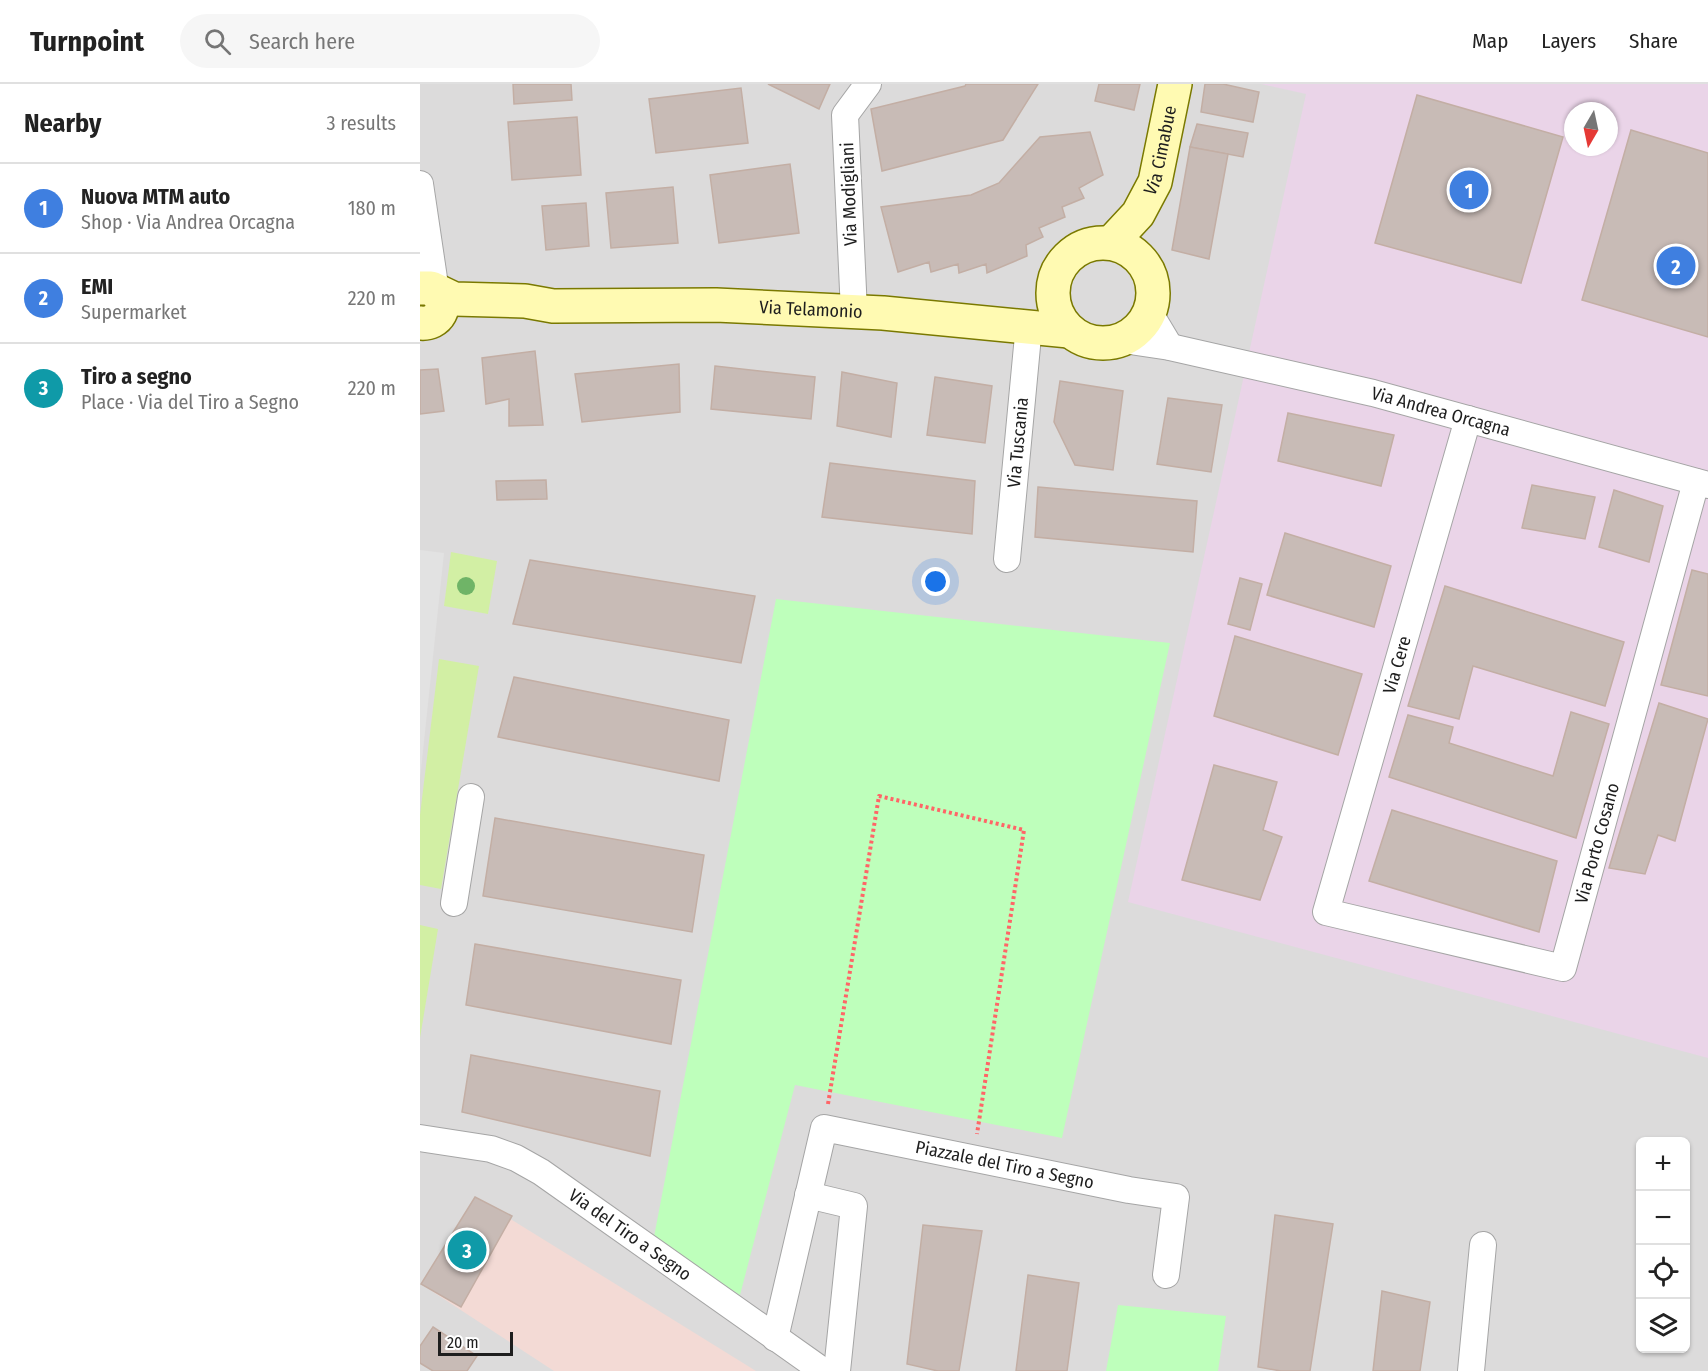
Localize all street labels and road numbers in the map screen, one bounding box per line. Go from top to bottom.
street label: Via Cimabue [1139,104,1181,199]
street label: Via Modigliani [836,142,862,246]
street label: Via Telamonio [759,296,863,323]
street label: Via Andrea Orcagna [1369,382,1513,441]
street label: Via Tuscania [1003,396,1033,489]
street label: Via Cere [1378,633,1416,696]
street label: Via Porto Cosano [1570,780,1624,906]
street label: Piazzale del Tiro a Segno [914,1136,1096,1194]
street label: Via del Tiro a Segno [564,1184,696,1286]

